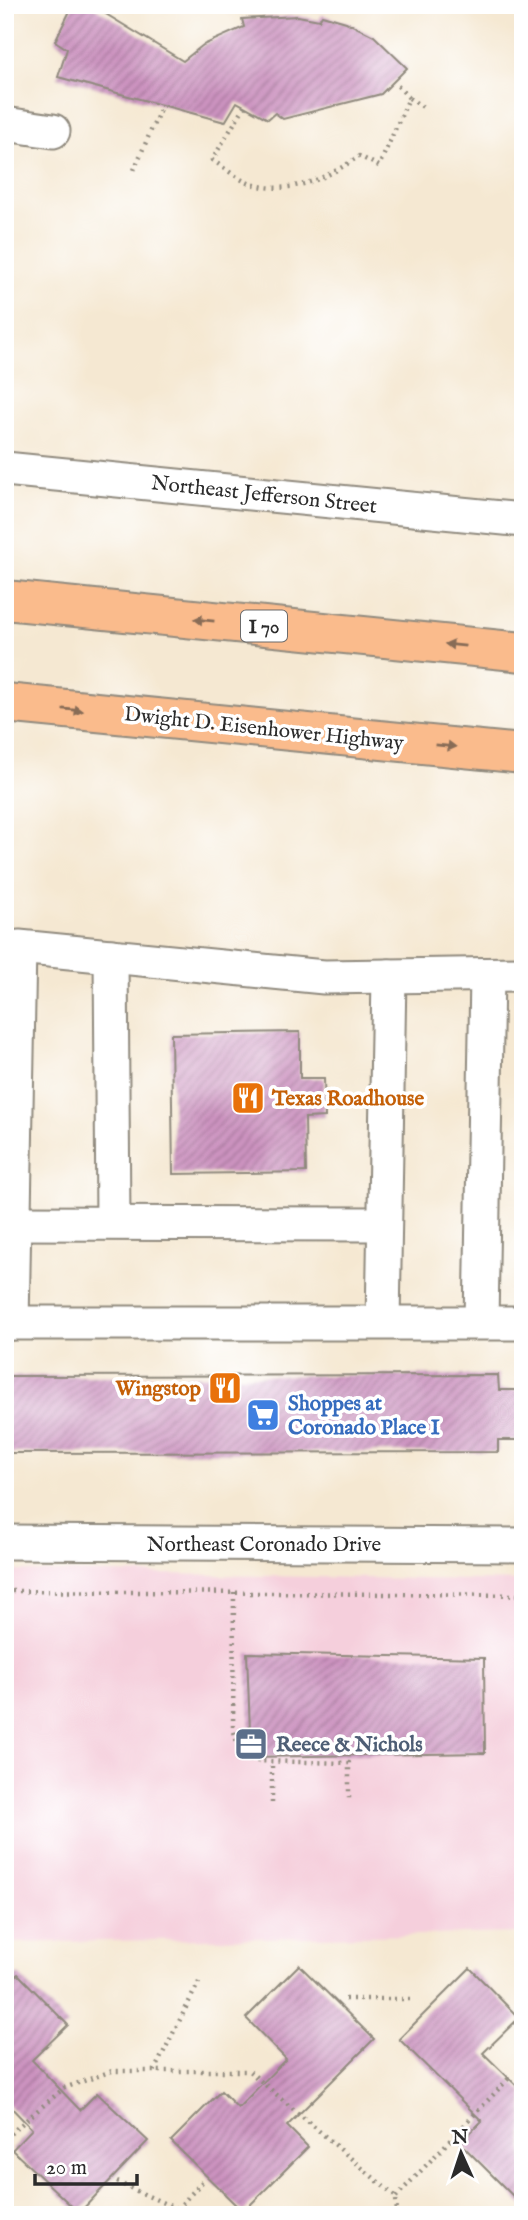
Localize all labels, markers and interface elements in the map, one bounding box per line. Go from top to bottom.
street label: Northeast Jefferson Street [150,470,378,521]
road number: I 70 [241,610,287,642]
one-way arrow [193,614,215,625]
one-way arrow [444,640,466,651]
street label: Dwight D. Eisenhower Highway [123,701,406,758]
one-way arrow [62,704,84,715]
one-way arrow [435,741,457,752]
restaurant icon: Texas Roadhouse [229,1079,267,1117]
place label: Texas Roadhouse [271,1086,424,1113]
restaurant icon: Wingstop [206,1369,244,1407]
place label: Wingstop [115,1376,202,1403]
place label: Shoppes at Coronado Place I [288,1391,440,1442]
supermarket icon: Shoppes at Coronado Place I [244,1396,282,1434]
street label: Northeast Coronado Drive [147,1532,381,1559]
office icon: Reece & Nichols [232,1725,270,1763]
place label: Reece & Nichols [276,1732,423,1759]
north arrow [426,2118,496,2188]
text: N [450,2126,470,2150]
scale bar [35,2143,136,2187]
text: 20 m [46,2155,87,2182]

